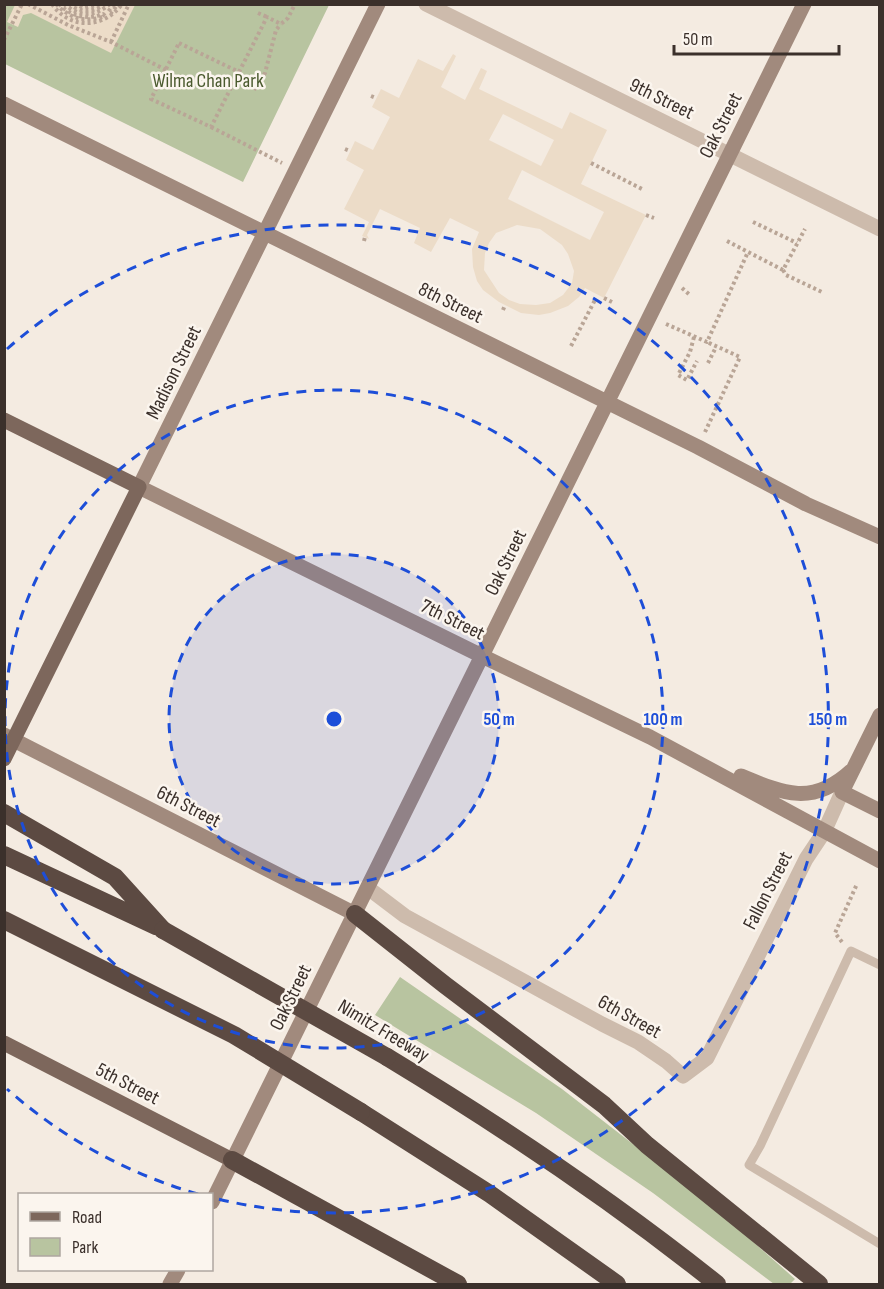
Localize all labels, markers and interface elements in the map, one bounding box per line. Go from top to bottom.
scale bar [674,18,839,56]
text: 50 m [683,29,713,50]
park label: Wilma Chan Park [152,69,264,93]
street label: 9th Street [625,73,698,125]
street label: Oak Street [694,89,748,162]
street label: 8th Street [414,277,487,329]
street label: Madison Street [141,322,207,423]
street label: Oak Street [480,526,532,599]
street label: 7th Street [417,594,488,646]
centre of rings [324,709,344,729]
text: 50 m [483,709,515,730]
text: 100 m [644,709,683,730]
text: 150 m [809,709,847,730]
street label: 6th Street [152,781,225,833]
street label: Fallon Street [738,847,798,934]
street label: Oak Street [265,961,317,1034]
street label: 6th Street [594,990,665,1044]
street label: Nimitz Freeway [333,994,434,1068]
street label: 5th Street [92,1058,163,1110]
legend [18,1193,213,1271]
text: Road [72,1207,102,1228]
text: Park [72,1237,98,1258]

